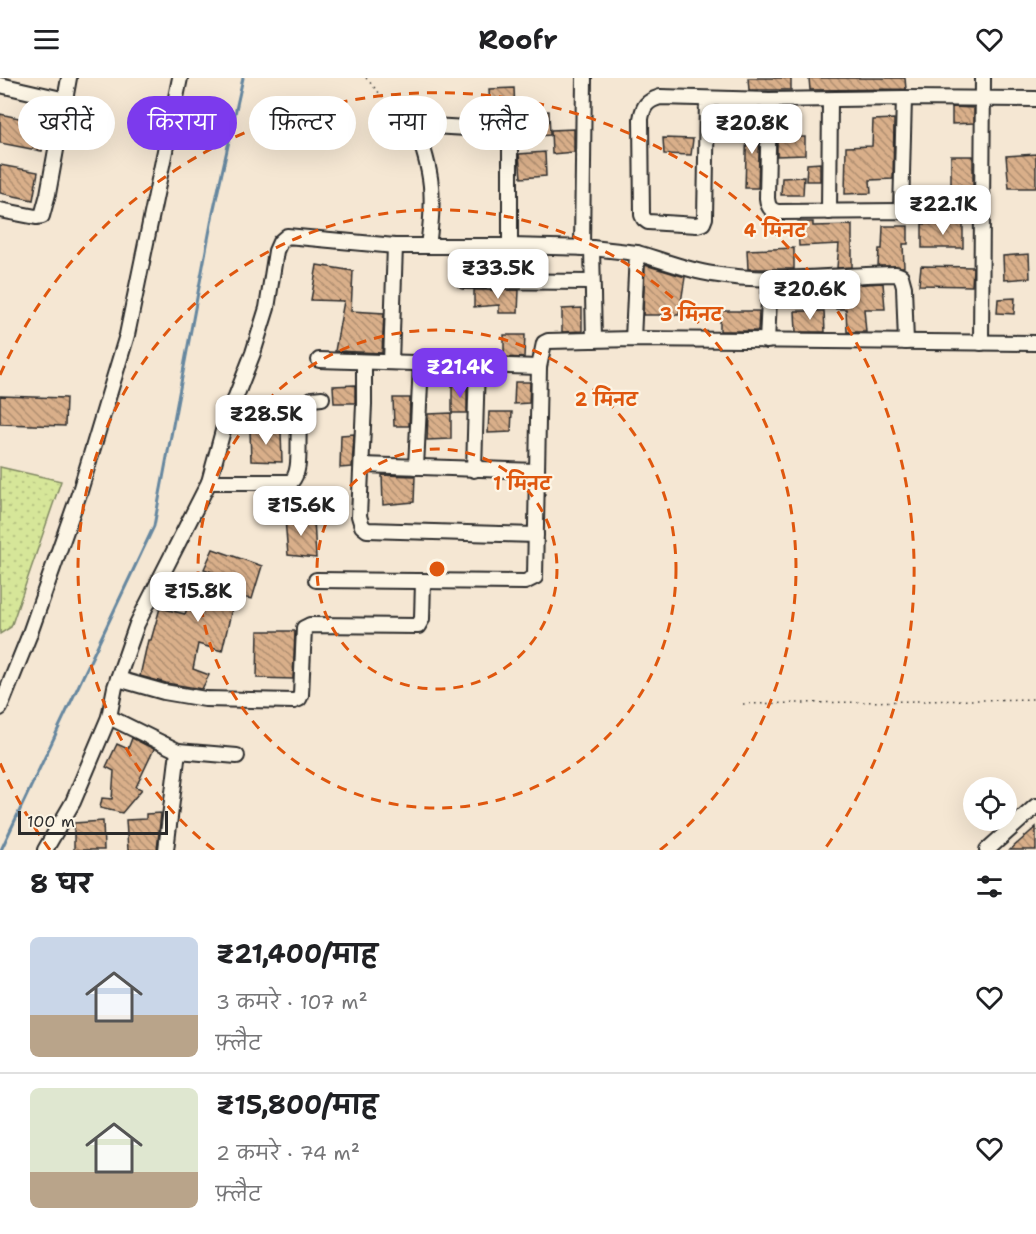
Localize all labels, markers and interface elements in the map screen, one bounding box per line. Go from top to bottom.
text: Roofr [478,21,558,58]
icon: menu [30,23,63,56]
icon: heart [973,23,1006,56]
chip: खरीदें [18,96,115,150]
chip: किराया [127,96,237,150]
chip: फ़िल्टर [249,96,356,150]
chip: नया [368,96,447,150]
chip: फ़्लैट [459,96,549,150]
pin: ₹20.8K [703,104,801,155]
text: ₹20.8K [715,110,789,136]
pin: ₹22.1K [894,185,992,236]
text: ₹22.1K [909,191,977,217]
text: 4 मिनट [744,216,808,243]
pin: ₹33.5K [449,249,547,300]
text: ₹33.5K [462,255,534,281]
pin: ₹20.6K [761,270,859,321]
text: ₹20.6K [773,276,847,302]
text: 3 मिनट [660,300,724,327]
pin: ₹21.4K [411,348,509,399]
text: ₹21.4K [426,354,494,380]
text: 2 मिनट [575,385,639,412]
pin: ₹28.5K [217,395,315,446]
text: ₹28.5K [229,401,303,427]
text: 1 मिनट [493,469,553,496]
pin: ₹15.6K [252,486,350,537]
text: ₹15.6K [267,492,335,518]
centre of rings [427,559,447,579]
pin: ₹15.8K [149,572,247,623]
text: ₹15.8K [164,578,232,604]
map controls [963,777,1017,831]
button: locate [963,777,1017,831]
scale bar [18,808,168,836]
text: 100 m [27,811,75,832]
text: 8 घर [30,866,92,901]
icon: filters [973,870,1006,903]
text: ₹21,400/माह [216,936,378,971]
icon: home [78,961,150,1033]
icon: heart [973,981,1006,1014]
text: 3 कमरे · 107 m² [216,989,368,1015]
text: फ़्लैट [216,1030,262,1056]
text: ₹15,800/माह [216,1087,378,1122]
icon: home [78,1112,150,1184]
icon: heart [973,1132,1006,1165]
text: 2 कमरे · 74 m² [216,1140,360,1166]
text: फ़्लैट [216,1181,262,1207]

